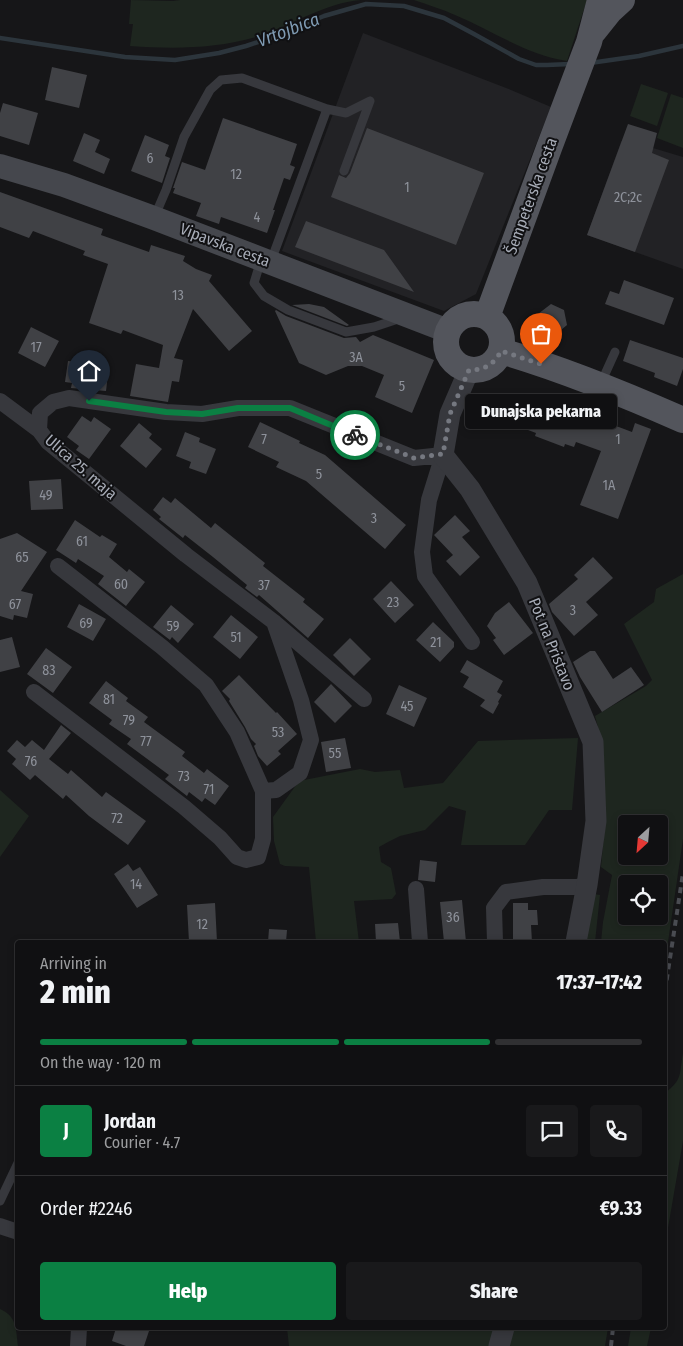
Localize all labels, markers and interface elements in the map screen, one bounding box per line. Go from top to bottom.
water label: Vrtojbica [254,8,322,52]
street label: Šempeterska cesta [500,135,561,257]
house number: 6 [147,150,154,167]
house number: 12 [230,166,242,183]
house number: 1 [404,179,410,196]
house number: 2C;2c [614,189,642,206]
house number: 4 [254,209,261,226]
street label: Vipavska cesta [177,219,273,271]
house number: 13 [172,287,184,304]
pin [520,313,562,364]
icon: bag [527,320,555,348]
house number: 17 [30,339,42,356]
house number: 3A [349,349,363,366]
pin [68,350,110,401]
icon: home [75,357,103,385]
house number: 5 [399,378,405,395]
callout: Dunajska pekarna [465,394,617,429]
text: Dunajska pekarna [481,402,601,421]
courier [330,410,380,460]
icon: bike [341,421,369,449]
street label: Ulica 25. maja [41,431,121,504]
house number: 7 [261,431,267,448]
house number: 1 [615,431,621,448]
house number: 5 [316,466,322,483]
house number: 1A [603,477,616,494]
house number: 49 [39,487,53,504]
house number: 3 [371,510,377,527]
house number: 61 [76,533,88,550]
house number: 65 [15,549,29,566]
house number: 60 [114,576,128,593]
house number: 37 [258,577,270,594]
house number: 23 [387,594,399,611]
street label: Pot na Pristavo [525,595,579,693]
house number: 67 [9,596,21,613]
house number: 3 [570,602,576,619]
house number: 69 [79,615,93,632]
house number: 59 [166,618,180,635]
house number: 51 [230,629,242,646]
house number: 21 [430,634,442,651]
house number: 83 [42,662,56,679]
house number: 81 [103,691,115,708]
house number: 45 [400,698,414,715]
house number: 79 [123,712,135,729]
house number: 53 [272,724,284,741]
house number: 77 [140,733,152,750]
house number: 55 [329,745,341,762]
house number: 76 [25,753,37,770]
house number: 73 [178,768,190,785]
house number: 71 [204,781,214,798]
house number: 72 [111,810,123,827]
north arrow [618,815,668,865]
map controls [618,815,668,925]
button: locate [618,875,668,925]
house number: 14 [130,876,142,893]
house number: 36 [446,909,460,926]
house number: 12 [196,916,208,933]
text: Arriving in [40,954,107,973]
text: 17:37–17:42 [556,971,642,994]
text: 2 min [40,973,111,1011]
text: On the way · 120 m [40,1053,161,1072]
button: chat [526,1105,578,1157]
button: phone [590,1105,642,1157]
text: Jordan [104,1110,156,1133]
text: J [63,1119,69,1142]
text: Courier · 4.7 [104,1133,180,1152]
text: Order #2246 [40,1197,133,1220]
text: €9.33 [600,1197,642,1220]
button: Help [40,1262,336,1320]
button: Share [346,1262,642,1320]

